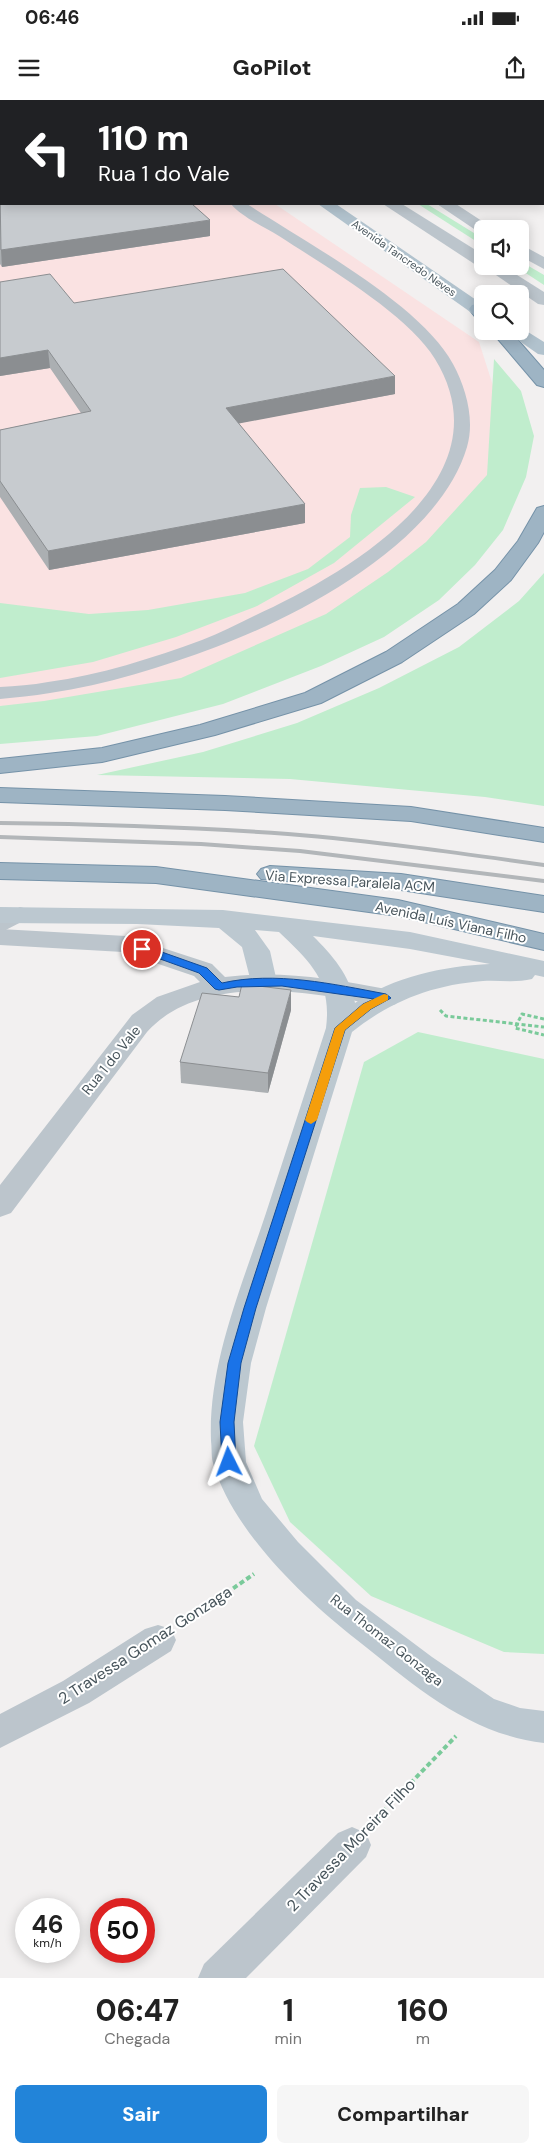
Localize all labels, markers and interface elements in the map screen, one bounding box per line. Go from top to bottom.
text: 06:46 [25,5,80,30]
text: GoPilot [233,53,311,82]
icon: menu [15,54,43,82]
icon: share [501,54,529,82]
text: 110 m [98,115,189,161]
icon: left [15,120,80,185]
text: Rua 1 do Vale [98,159,230,188]
street label: Avenida Tancredo Neves [349,217,459,299]
map controls [474,220,529,340]
button: sound [474,220,529,275]
button: search [474,285,529,340]
street label: Via Expressa Paralela ACM [264,866,436,896]
street label: Avenida Luís Viana Filho [374,897,528,947]
pin [121,928,163,970]
icon: arrive [128,935,156,963]
street label: Rua 1 do Vale [78,1022,144,1098]
position arrow [202,1435,254,1487]
street label: 2 Travessa Gomaz Gonzaga [54,1581,236,1709]
street label: Rua Thomaz Gonzaga [327,1590,447,1690]
street label: 2 Travessa Moreira Filho [282,1774,420,1916]
speed limit sign: 50 [90,1898,155,1963]
text: 46 [31,1908,64,1941]
text: km/h [33,1935,62,1951]
text: 06:47 [95,1991,179,2030]
text: 1 [283,1991,294,2030]
text: 160 [397,1991,449,2030]
text: Chegada [104,2028,170,2049]
text: min [275,2028,302,2049]
text: m [416,2028,430,2049]
button: Sair [15,2085,267,2143]
button: Compartilhar [277,2085,529,2143]

